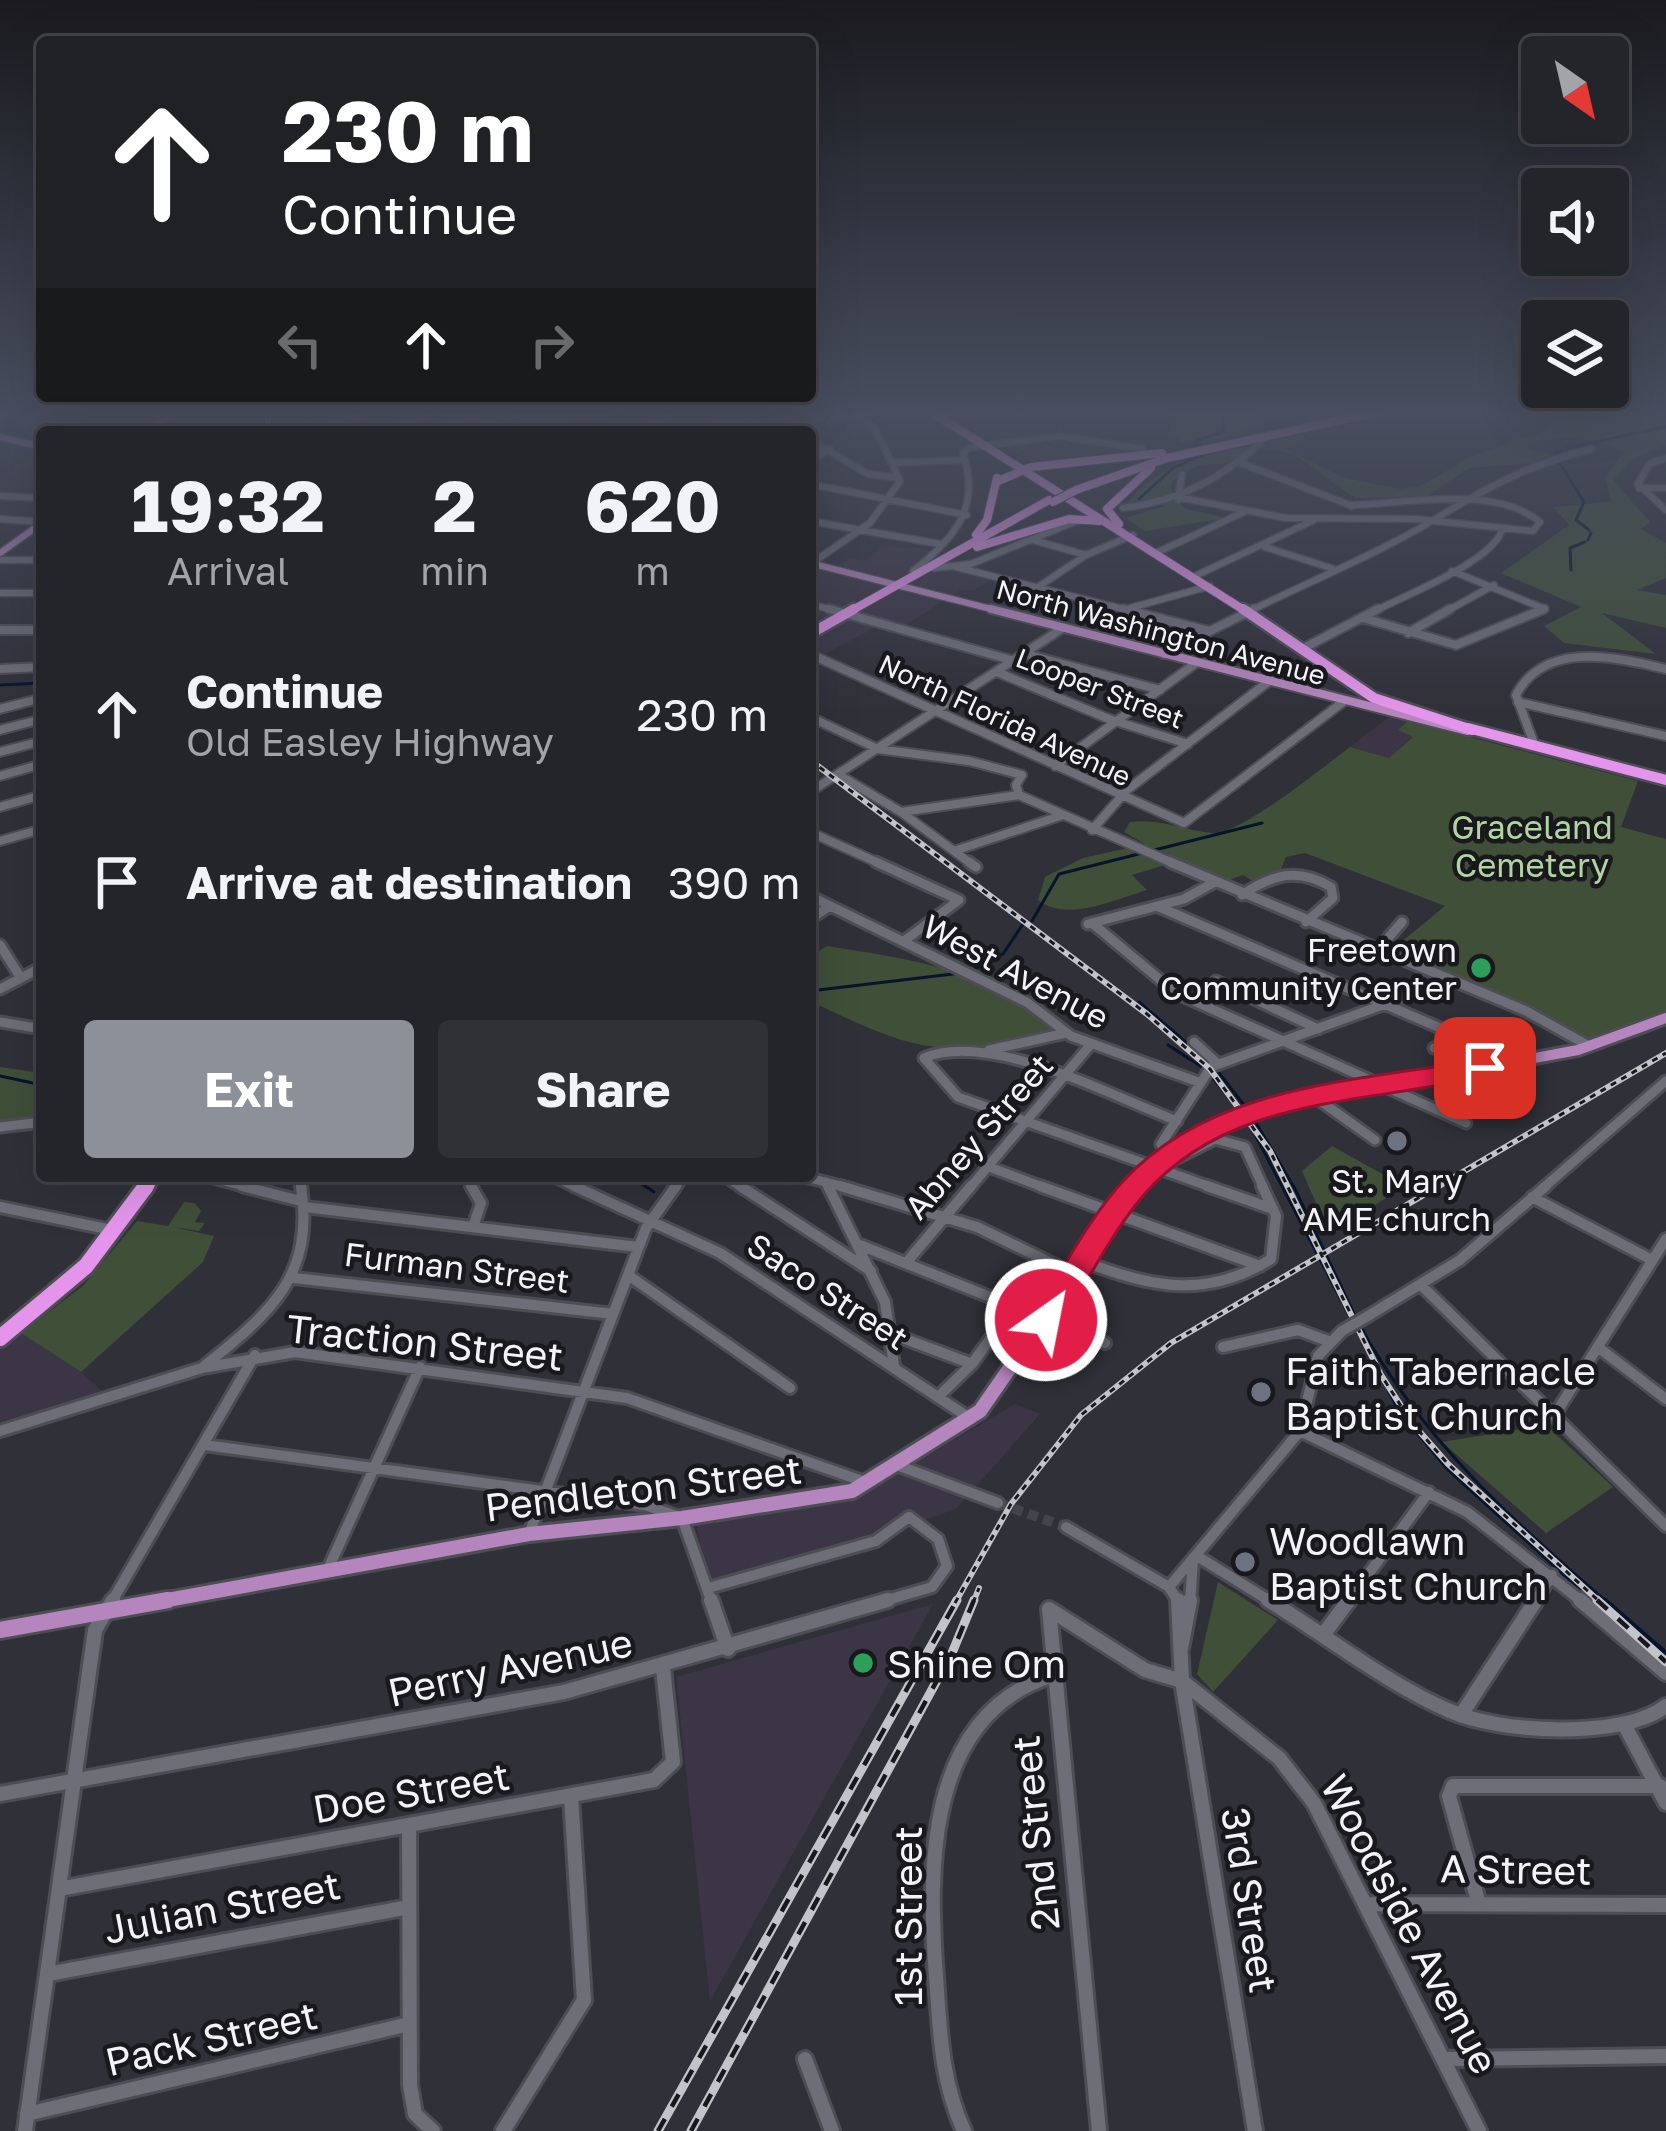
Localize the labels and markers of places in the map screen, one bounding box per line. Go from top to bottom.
place label: Freetown Community Center [1160,930,1457,1007]
marker: Freetown Community Center [1468,955,1494,981]
pin [1434,1017,1536,1119]
marker: St. Mary AME church [1384,1128,1410,1154]
place label: St. Mary AME church [1303,1161,1491,1238]
place label: Faith Tabernacle Baptist Church [1285,1347,1596,1439]
marker: Faith Tabernacle Baptist Church [1248,1379,1274,1405]
place label: Woodlawn Baptist Church [1269,1517,1547,1609]
marker: Woodlawn Baptist Church [1232,1549,1258,1575]
place label: Shine Om [887,1640,1066,1687]
marker: Shine Om [850,1650,876,1676]

